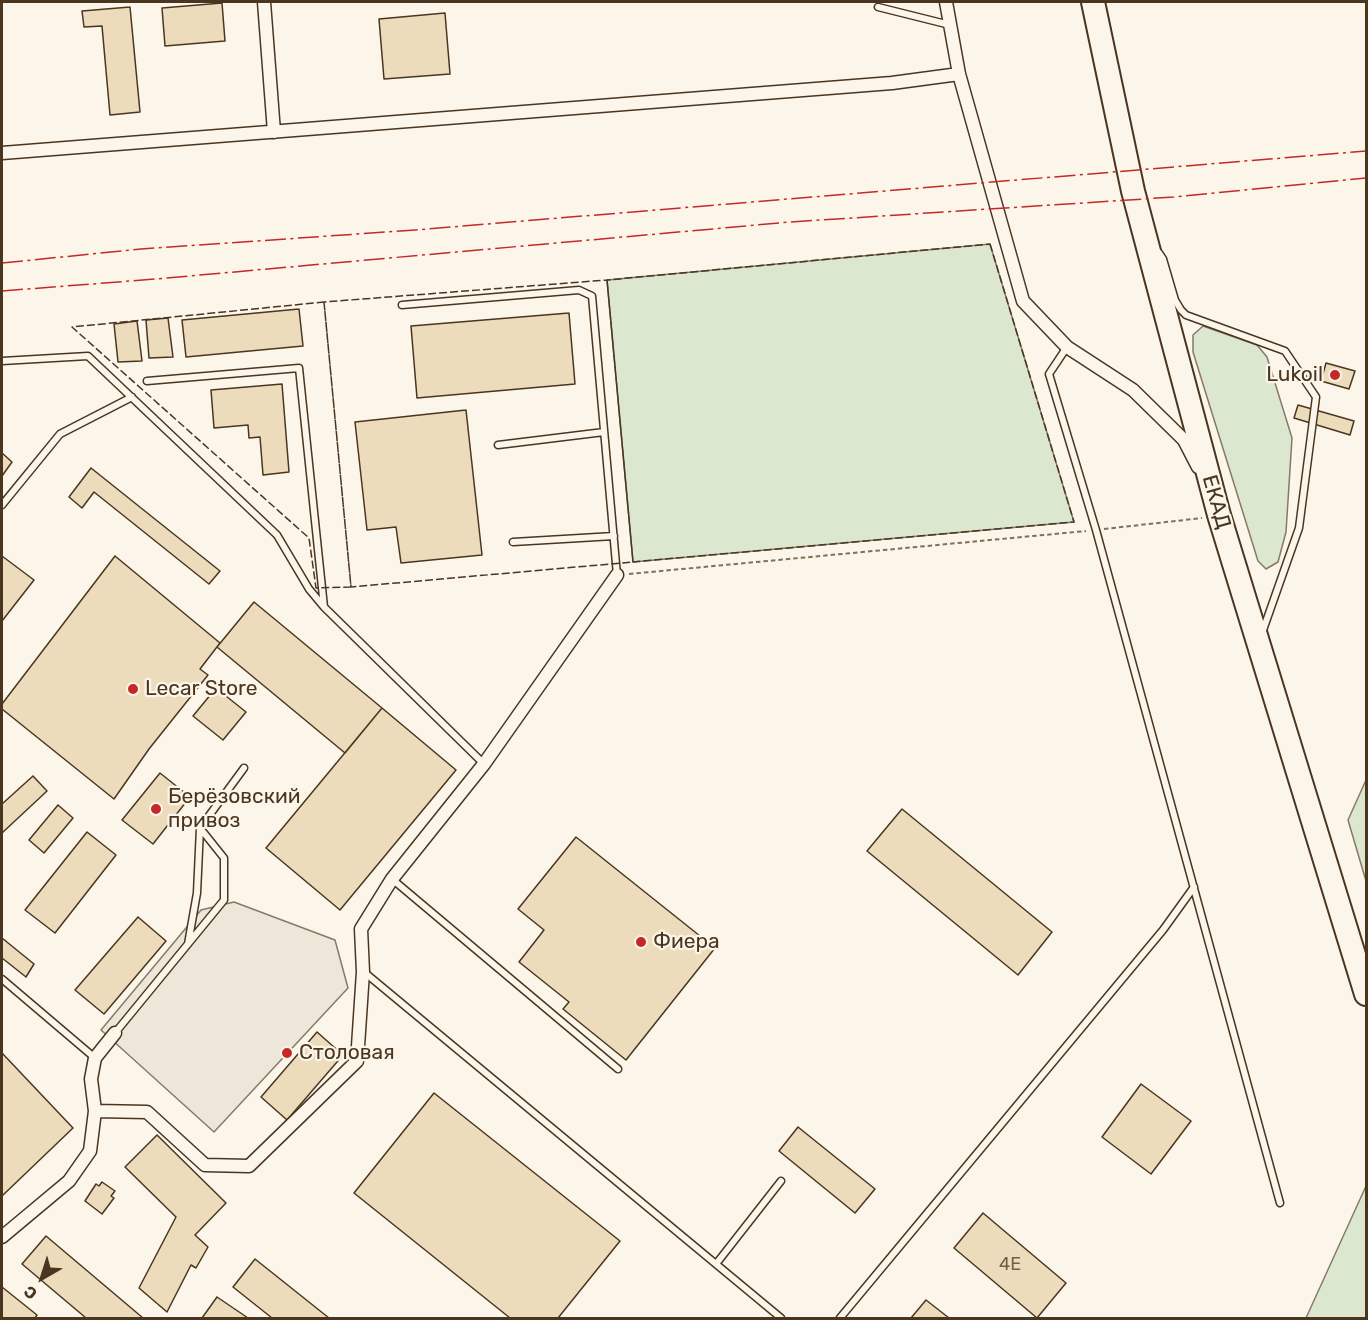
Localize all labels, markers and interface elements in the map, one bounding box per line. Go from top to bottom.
place label: Lukoil [1266,362,1323,388]
marker: Lukoil [1328,368,1342,382]
street label: ЕКАД [1196,472,1236,532]
place label: Lecar Store [145,676,258,702]
marker: Lecar Store [126,682,140,696]
place label: Берёзовский привоз [168,784,300,834]
marker: Берёзовский привоз [149,802,163,816]
place label: Фиера [653,929,720,955]
marker: Фиера [634,935,648,949]
place label: Столовая [299,1040,395,1066]
marker: Столовая [280,1046,294,1060]
north arrow [12,1248,72,1308]
house number: 4Е [999,1254,1021,1276]
text: С [20,1281,41,1303]

